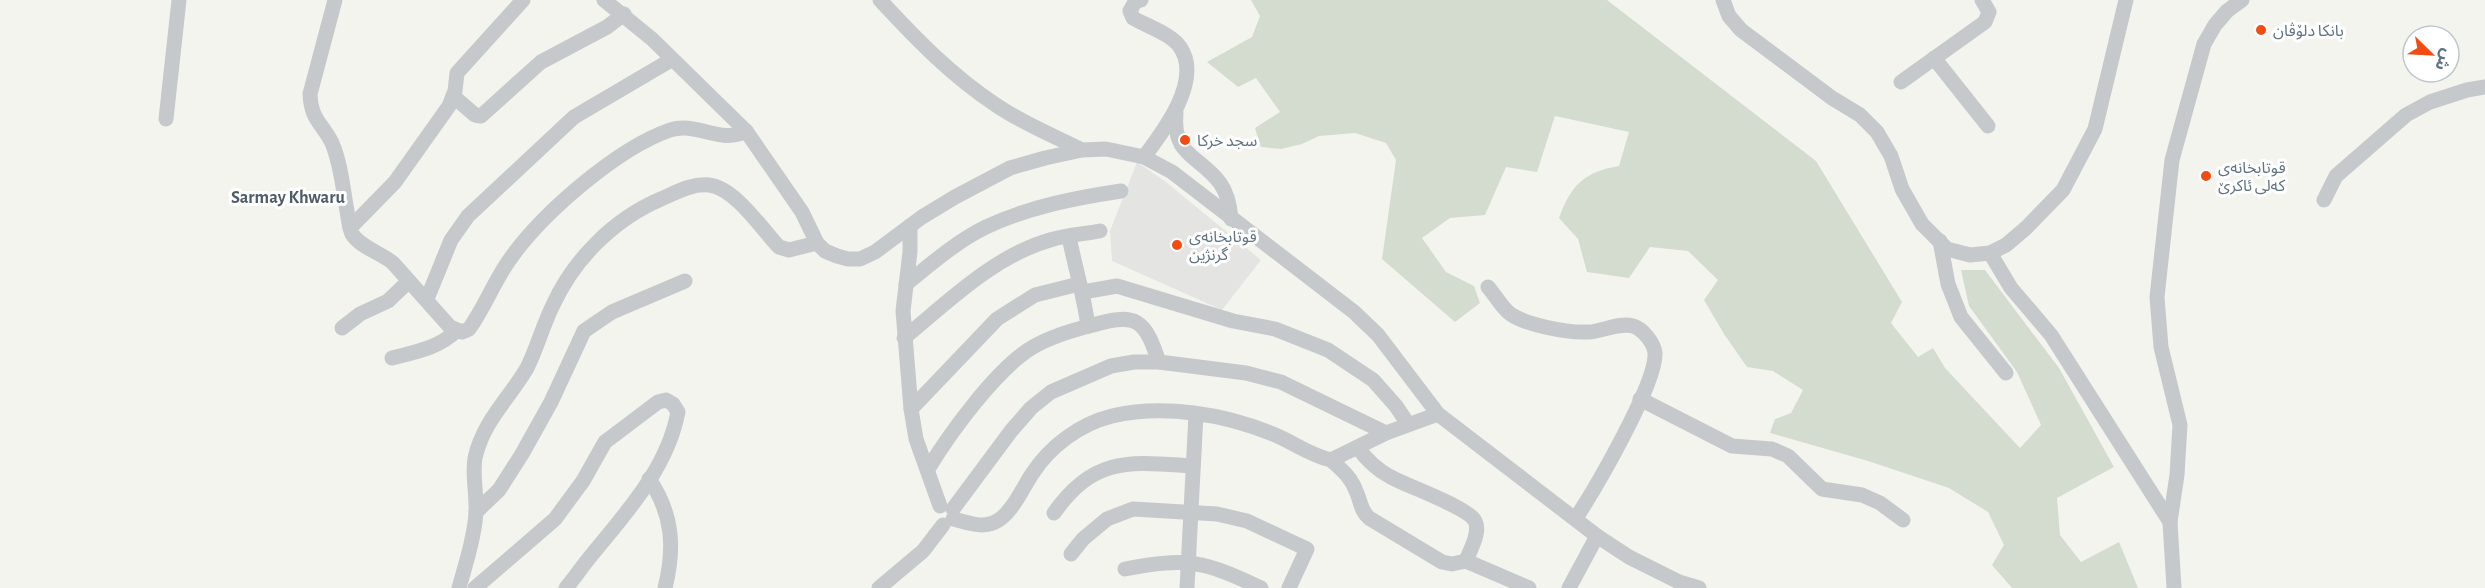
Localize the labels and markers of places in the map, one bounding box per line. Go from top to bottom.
place label: بانکا دلۆڤان [2273,22,2344,40]
marker: بانکا دلۆڤان [2254,23,2268,37]
marker: سجد خركا [1178,133,1192,147]
place label: سجد خركا [1197,133,1257,150]
place label: قوتابخانەی کەلی ئاکرێ [2218,160,2286,195]
marker: قوتابخانەی کەلی ئاکرێ [2199,169,2213,183]
place label: قوتابخانەی گرنژین [1189,229,1257,264]
marker: قوتابخانەی گرنژین [1170,238,1184,252]

